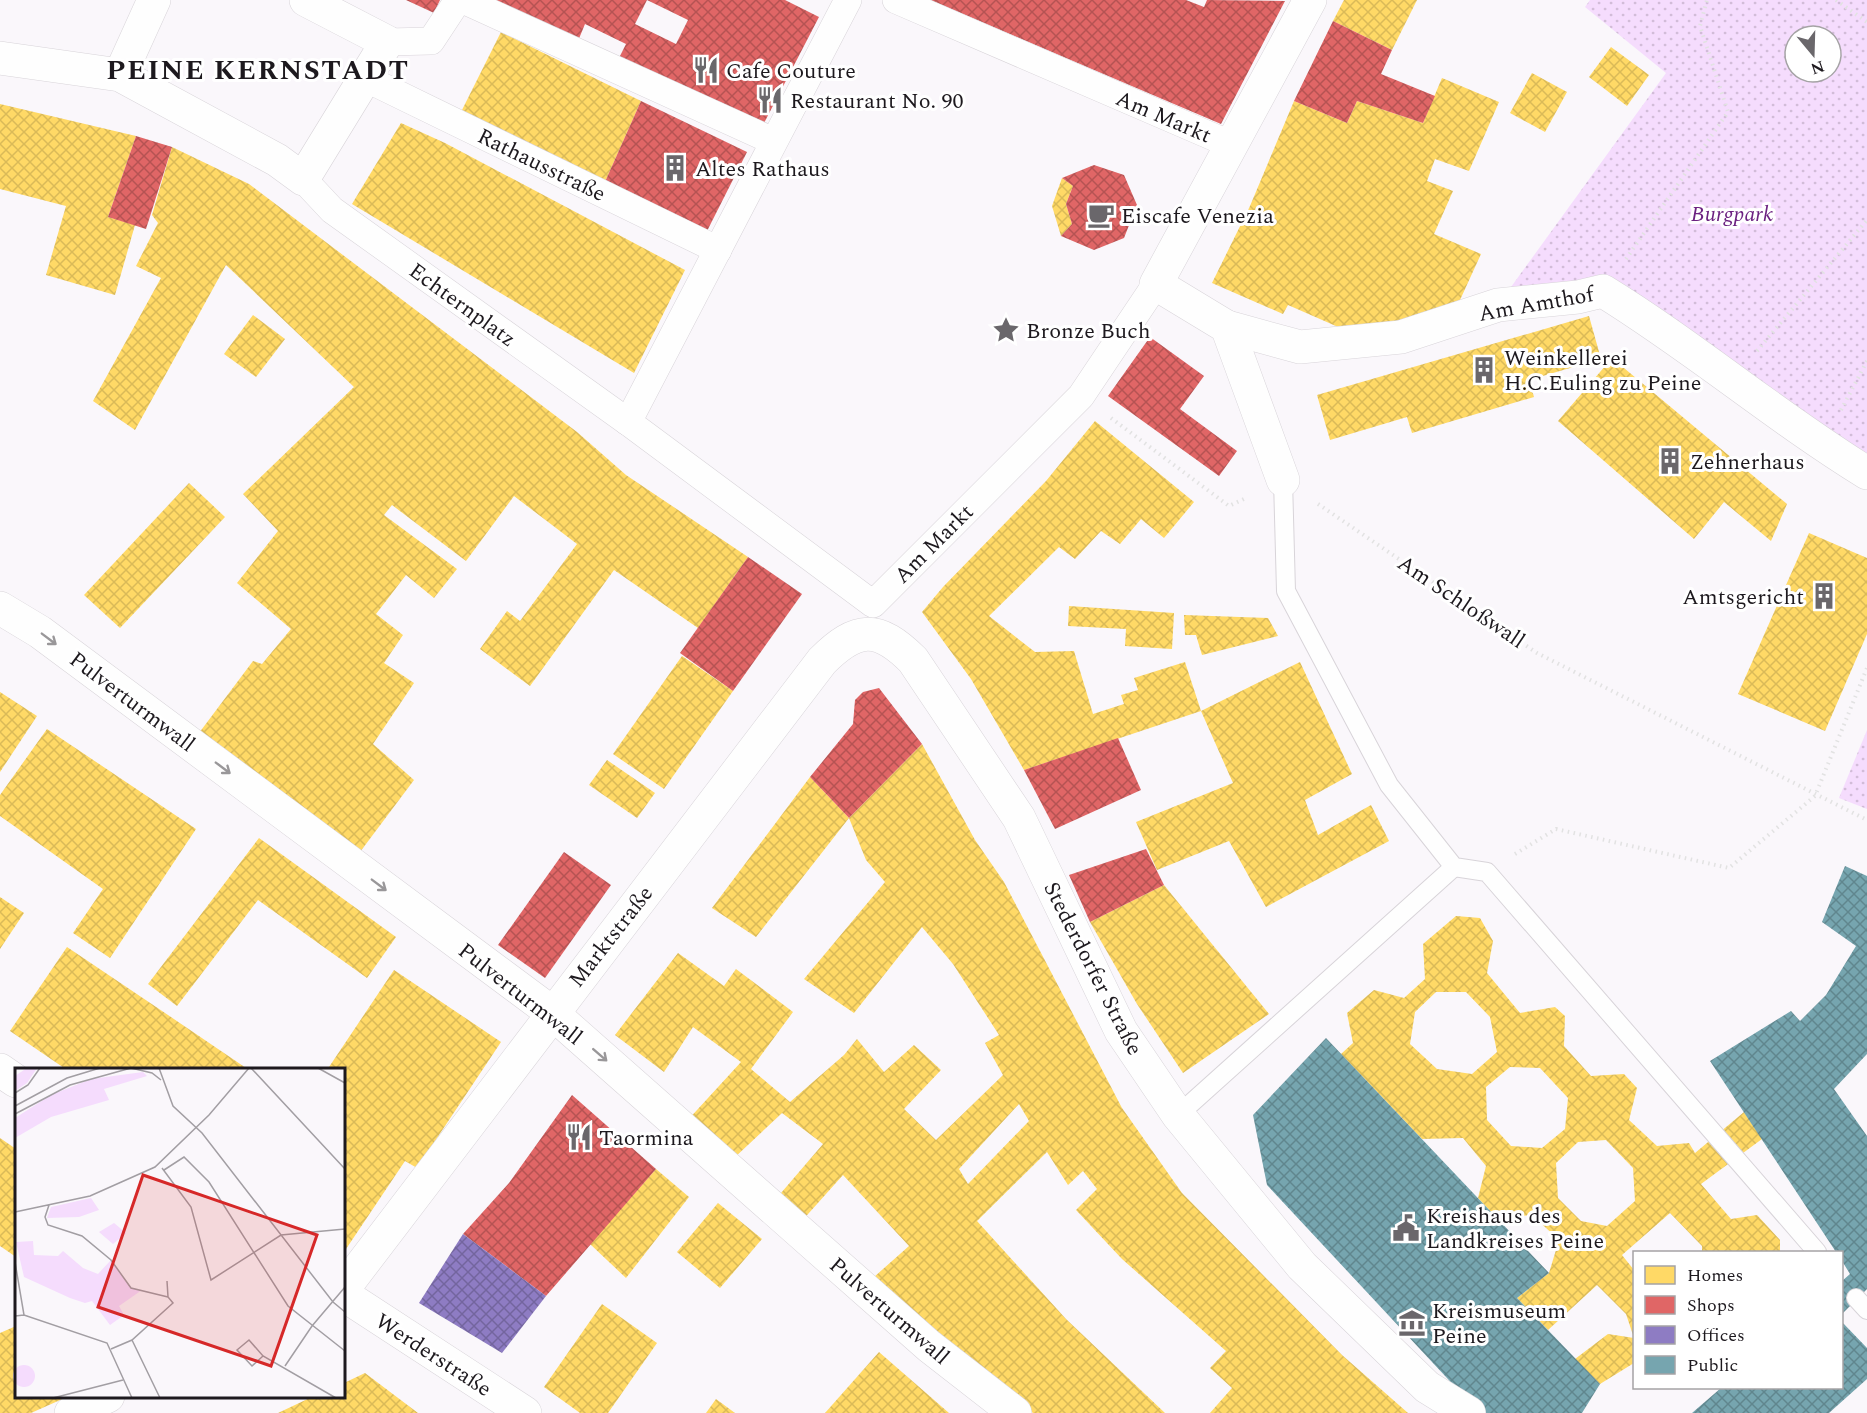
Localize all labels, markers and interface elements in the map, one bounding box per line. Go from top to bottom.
north arrow [1783,24,1843,84]
district label: PEINE KERNSTADT [106,49,410,92]
text: N [1807,54,1828,81]
restaurant icon: Cafe Couture [691,55,721,85]
place label: Cafe Couture [726,55,856,88]
street label: Am Markt [1110,82,1217,152]
restaurant icon: Restaurant No. 90 [755,85,785,115]
place label: Restaurant No. 90 [790,85,963,118]
street label: Rathausstraße [472,120,611,211]
building icon: Altes Rathaus [660,153,690,183]
place label: Altes Rathaus [695,153,830,186]
park label: Burgpark [1691,198,1773,231]
cafe icon: Eiscafe Venezia [1086,200,1116,230]
place label: Eiscafe Venezia [1121,200,1274,233]
street label: Echternplatz [402,255,523,356]
street label: Am Amthof [1476,278,1598,331]
place icon: Bronze Buch [991,315,1021,345]
place label: Bronze Buch [1026,315,1150,348]
place label: Weinkellerei H.C.Euling zu Peine [1504,342,1701,400]
building icon: Weinkellerei H.C.Euling zu Peine [1469,355,1499,385]
building icon: Zehnerhaus [1655,446,1685,476]
place label: Zehnerhaus [1690,446,1805,479]
street label: Am Markt [887,496,982,591]
street label: Am Schloßwall [1391,547,1532,657]
place label: Amtsgericht [1682,581,1804,614]
building icon: Amtsgericht [1809,581,1839,611]
one-way arrow [41,633,57,646]
street label: Pulverturmwall [62,644,202,761]
one-way arrow [214,762,230,774]
street label: Stederdorfer Straße [1035,876,1151,1061]
one-way arrow [371,878,387,891]
street label: Marktstraße [561,879,661,995]
street label: Pulverturmwall [451,935,590,1054]
one-way arrow [592,1048,607,1062]
inset map [15,1068,345,1398]
restaurant icon: Taormina [564,1122,594,1152]
place label: Taormina [599,1122,694,1155]
place label: Kreishaus des Landkreises Peine [1426,1200,1604,1258]
public building icon: Kreishaus des Landkreises Peine [1391,1213,1421,1243]
street label: Pulverturmwall [821,1249,957,1373]
legend [1633,1251,1843,1389]
text: Homes [1687,1262,1743,1289]
text: Shops [1687,1292,1735,1319]
place label: Kreismuseum Peine [1432,1295,1566,1353]
street label: Werderstraße [368,1305,498,1405]
museum icon: Kreismuseum Peine [1397,1308,1427,1338]
text: Offices [1687,1322,1745,1349]
text: Public [1687,1352,1738,1379]

